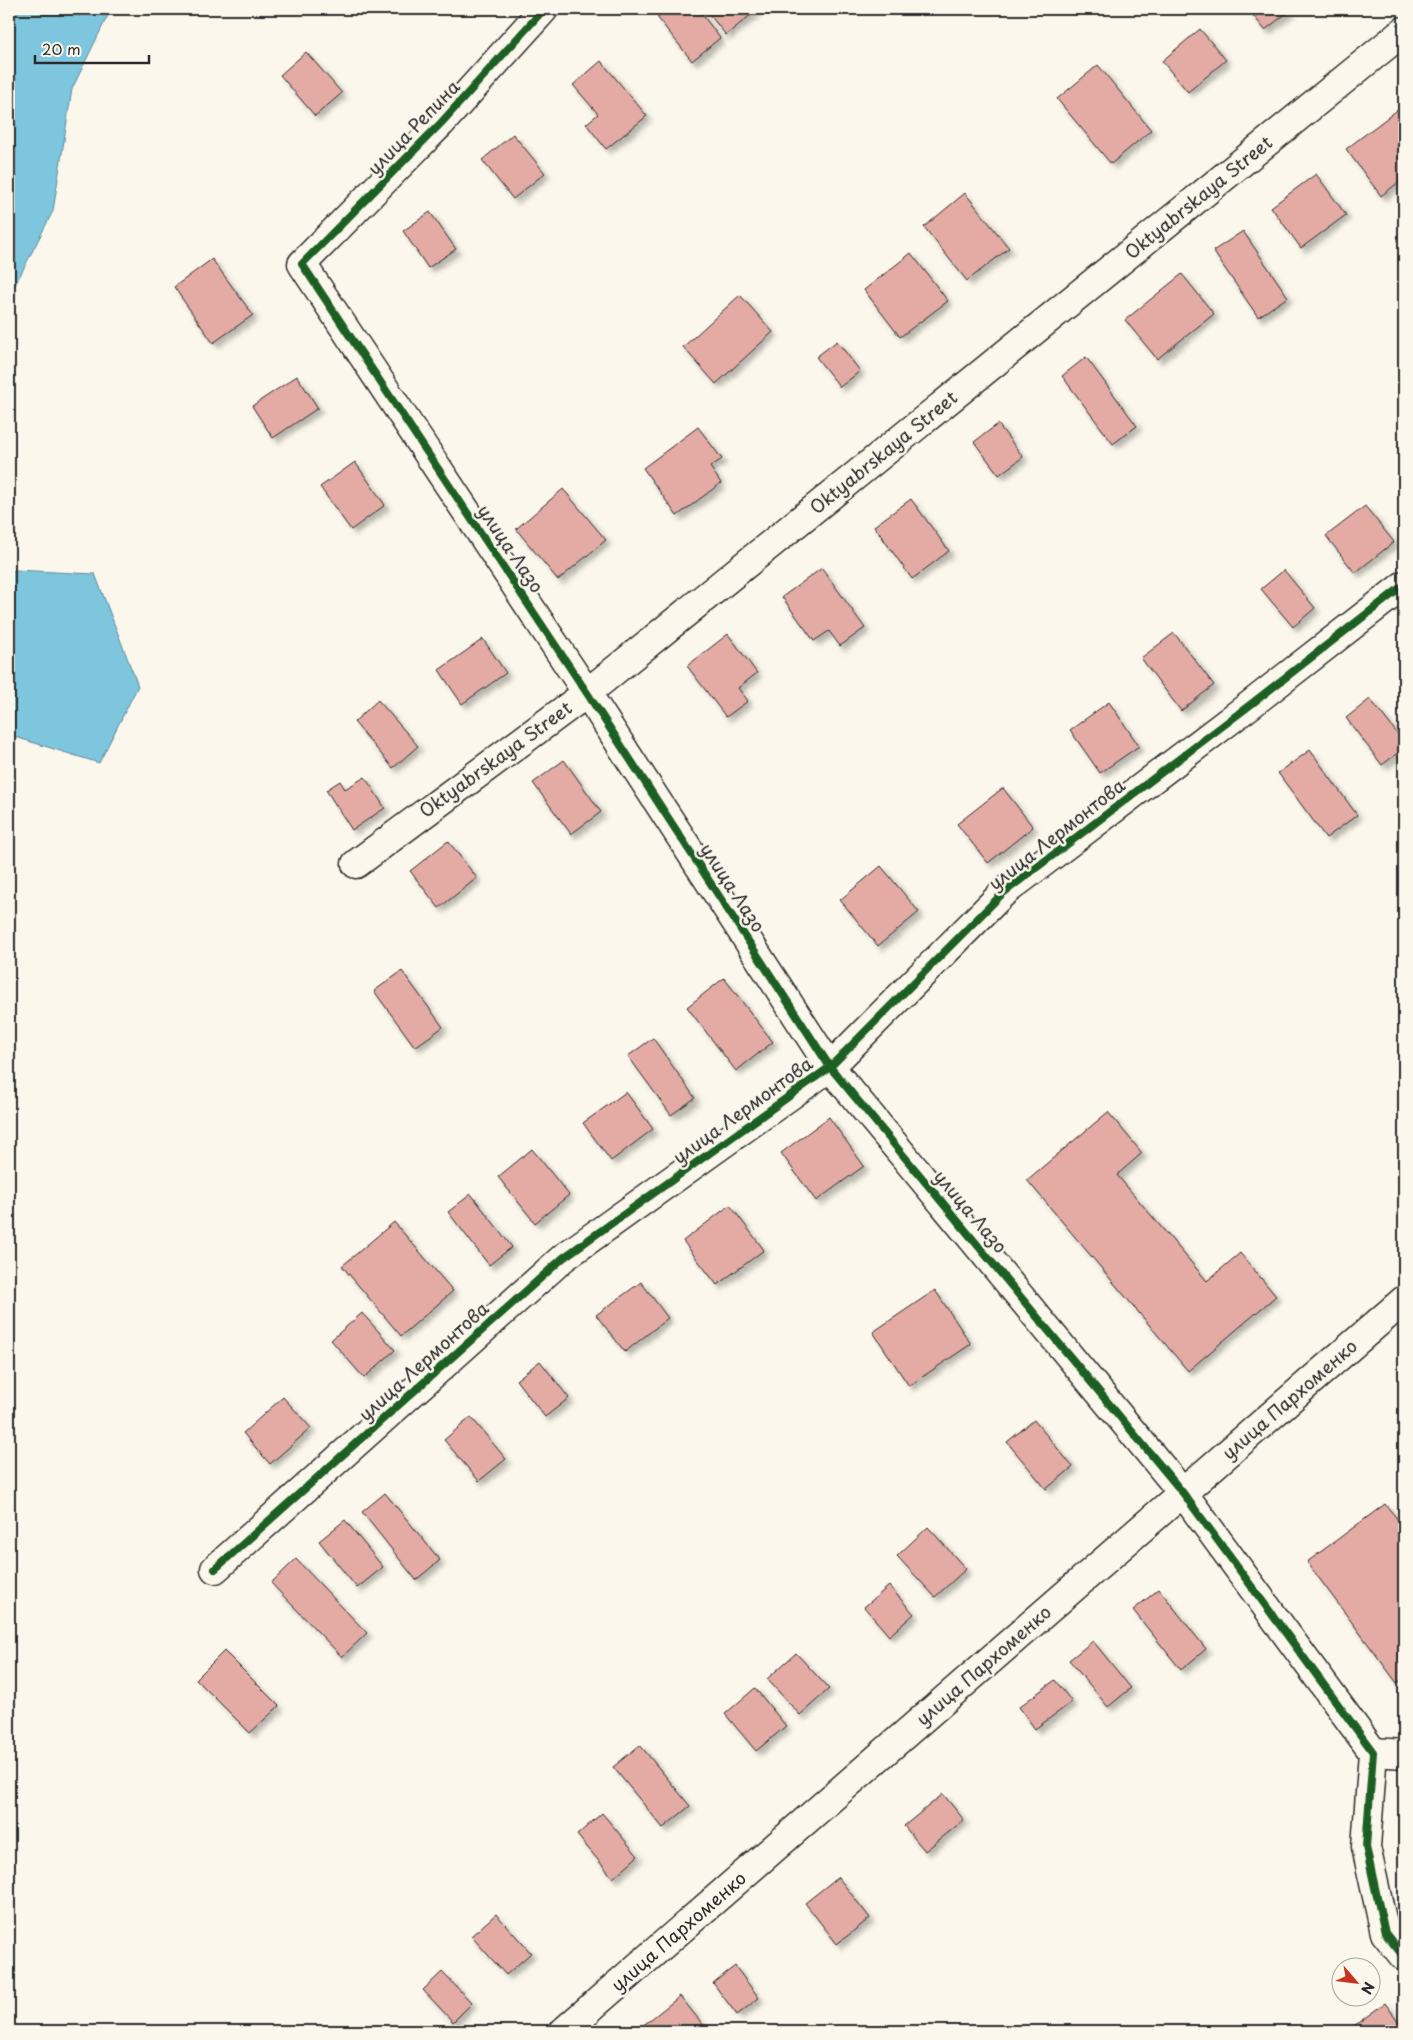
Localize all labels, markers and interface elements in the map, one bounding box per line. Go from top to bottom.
scale bar [35,32,149,64]
text: 20 m [42,37,81,60]
street label: улица Репина [360,73,466,181]
street label: Oktyabrskaya Street [1118,129,1278,265]
street label: Oktyabrskaya Street [803,384,963,520]
street label: улица Лазо [472,498,551,598]
street label: Oktyabrskaya Street [413,694,577,824]
street label: улица Лермонтова [982,771,1131,896]
street label: улица Лазо [694,837,772,937]
street label: улица Лермонтова [667,1049,818,1170]
street label: улица Лазо [928,1163,1014,1259]
street label: улица Лермонтова [352,1294,495,1427]
street label: улица Пархоменко [1215,1332,1363,1465]
street label: улица Пархоменко [909,1598,1057,1731]
street label: улица Пархоменко [604,1864,752,1997]
north arrow [1330,1958,1380,2008]
text: N [1356,1979,1380,1998]

